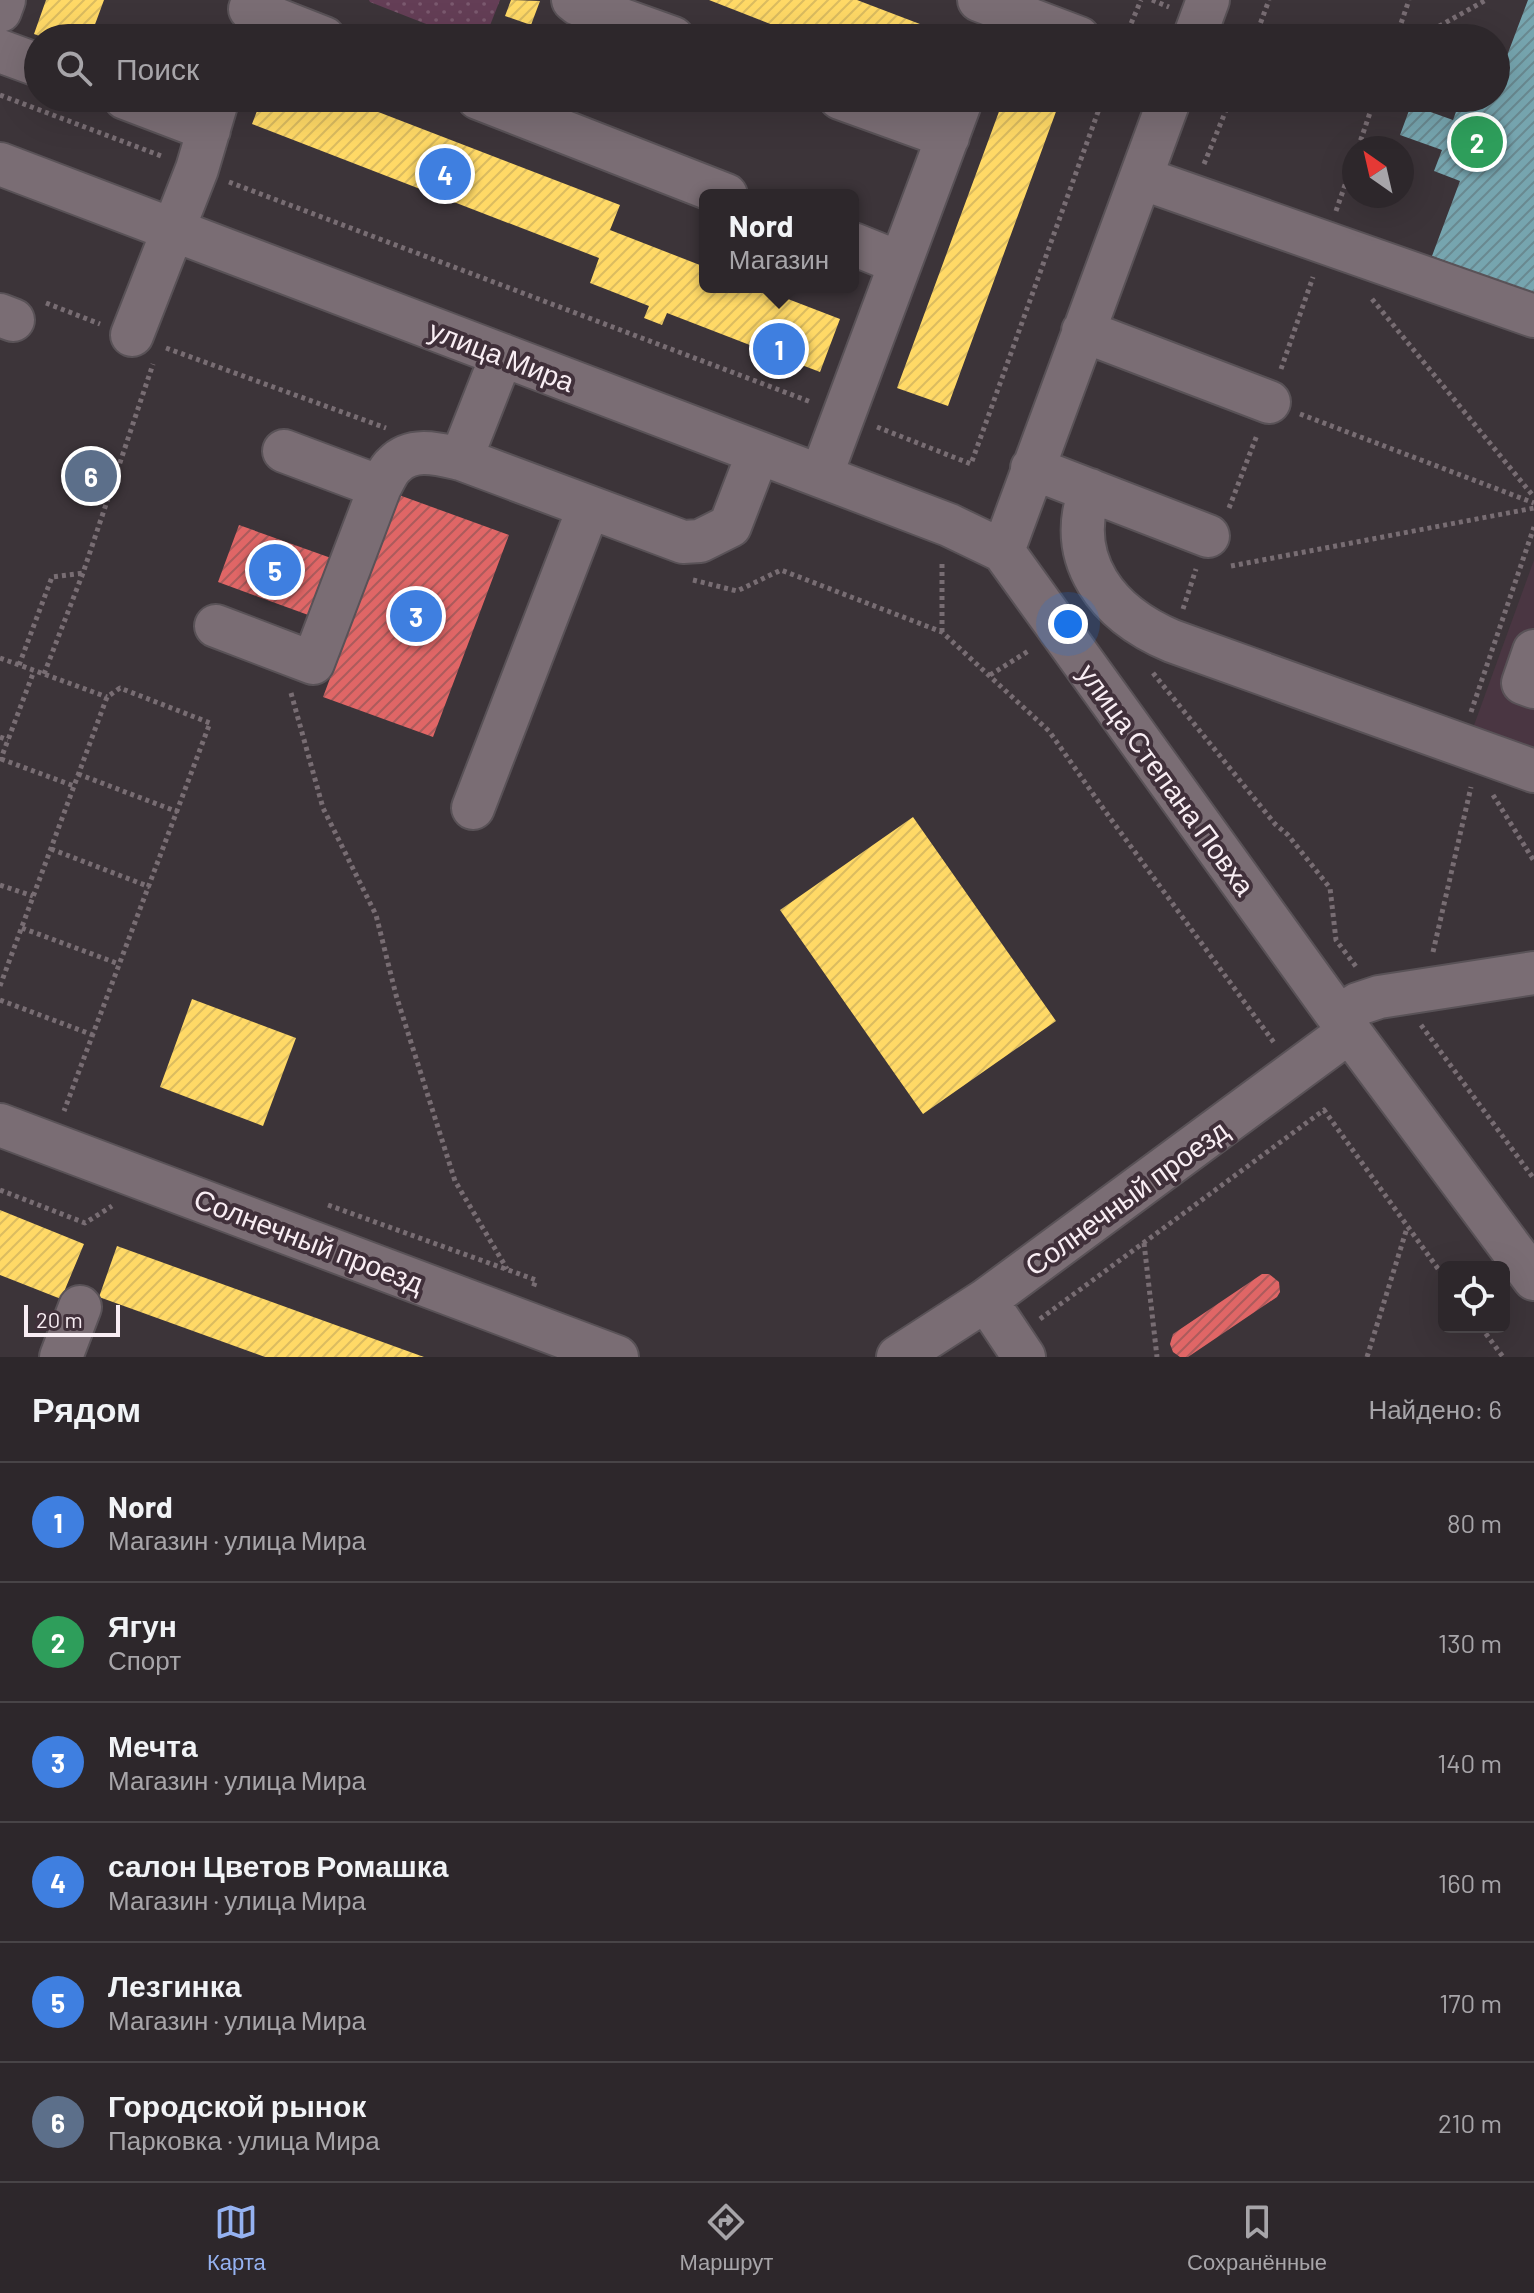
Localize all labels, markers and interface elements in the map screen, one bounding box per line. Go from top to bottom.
search box [24,24,1510,112]
icon: search [52,46,96,90]
text: Поиск [116,50,199,86]
pin: 2 [1451,112,1503,172]
north arrow [1342,136,1414,208]
pin: 4 [419,144,471,204]
popup [699,189,859,293]
text: Nord [729,207,794,243]
text: Магазин [729,243,829,274]
street label: улица Мира [425,312,580,398]
pin: 1 [753,319,805,379]
pin: 6 [65,446,117,506]
pin: 5 [249,540,301,600]
pin: 3 [390,586,442,646]
your location [1048,604,1088,644]
street label: улица Степана Повха [1072,657,1263,902]
street label: Солнечный проезд [1018,1112,1234,1282]
street label: Солнечный проезд [190,1181,428,1299]
map controls [1438,1261,1510,1333]
button: locate [1438,1261,1510,1333]
scale bar [24,1301,120,1337]
text: 20 m [36,1306,83,1332]
text: Рядом [32,1388,141,1429]
text: Найдено: 6 [1368,1393,1502,1424]
text: Nord [108,1488,173,1524]
text: 1 [53,1507,63,1538]
text: 80 m [1447,1507,1502,1538]
text: Магазин · улица Мира [108,1524,366,1555]
text: Ягун [108,1607,177,1643]
text: 2 [51,1627,65,1658]
text: 130 m [1438,1627,1502,1658]
text: Спорт [108,1644,181,1675]
text: Мечта [108,1727,198,1763]
text: 3 [51,1747,65,1778]
text: 140 m [1437,1747,1502,1778]
text: Магазин · улица Мира [108,1764,366,1795]
text: салон Цветов Ромашка [108,1847,449,1883]
text: 4 [50,1867,66,1898]
text: 160 m [1438,1867,1502,1898]
text: Магазин · улица Мира [108,1884,366,1915]
text: Лезгинка [108,1967,241,2003]
text: 5 [51,1987,65,2018]
text: 170 m [1439,1987,1502,2018]
text: Магазин · улица Мира [108,2004,366,2035]
text: Городской рынок [108,2087,366,2123]
text: 6 [51,2107,65,2138]
text: 210 m [1438,2107,1502,2138]
text: Парковка · улица Мира [108,2124,380,2155]
tab: Карта [207,2200,266,2276]
tab: Маршрут [680,2200,773,2276]
tab: Сохранённые [1187,2200,1327,2276]

